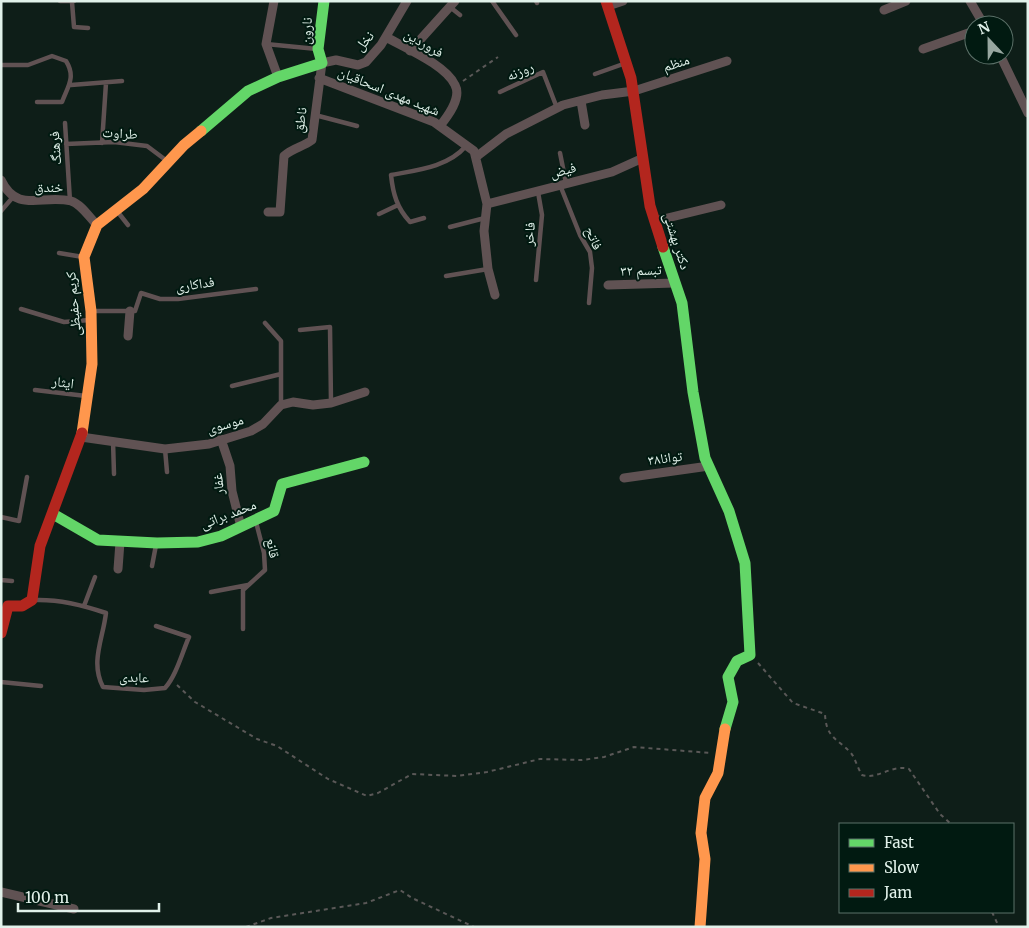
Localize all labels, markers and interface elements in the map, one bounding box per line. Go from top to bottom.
north arrow [964,15,1014,65]
street label: نارون [296,16,316,45]
text: N [976,18,993,38]
street label: فروردین [401,25,447,61]
street label: نخل [350,27,378,55]
street label: منظم [661,50,692,77]
street label: روزنه [504,57,536,85]
street label: شهید مهدی اسحاقیان [336,62,442,120]
street label: ناطق [289,106,312,134]
street label: طراوت [102,123,138,143]
street label: فرهنگ [45,130,65,165]
street label: فیض [548,158,578,182]
street label: خندق [35,178,64,196]
street label: دکتر بهشتی [659,210,695,272]
street label: فاخر [519,221,539,248]
street label: فاتح [580,224,607,253]
street label: تبسم ۳۲ [620,260,662,281]
street label: کریم حفیظی [61,271,86,337]
street label: فداکاری [174,272,216,296]
street label: ایثار [50,372,75,392]
street label: موسوی [205,410,245,438]
street label: توانا۳۸ [647,447,684,469]
street label: غفار [208,472,228,497]
street label: محمد براتی [197,495,259,533]
street label: قانع [261,536,284,560]
street label: عابدی [119,667,149,687]
legend [839,823,1014,913]
text: Fast [884,833,914,852]
text: Slow [884,858,919,877]
scale bar [18,880,159,912]
text: Jam [883,883,912,902]
text: 100 m [25,888,69,907]

